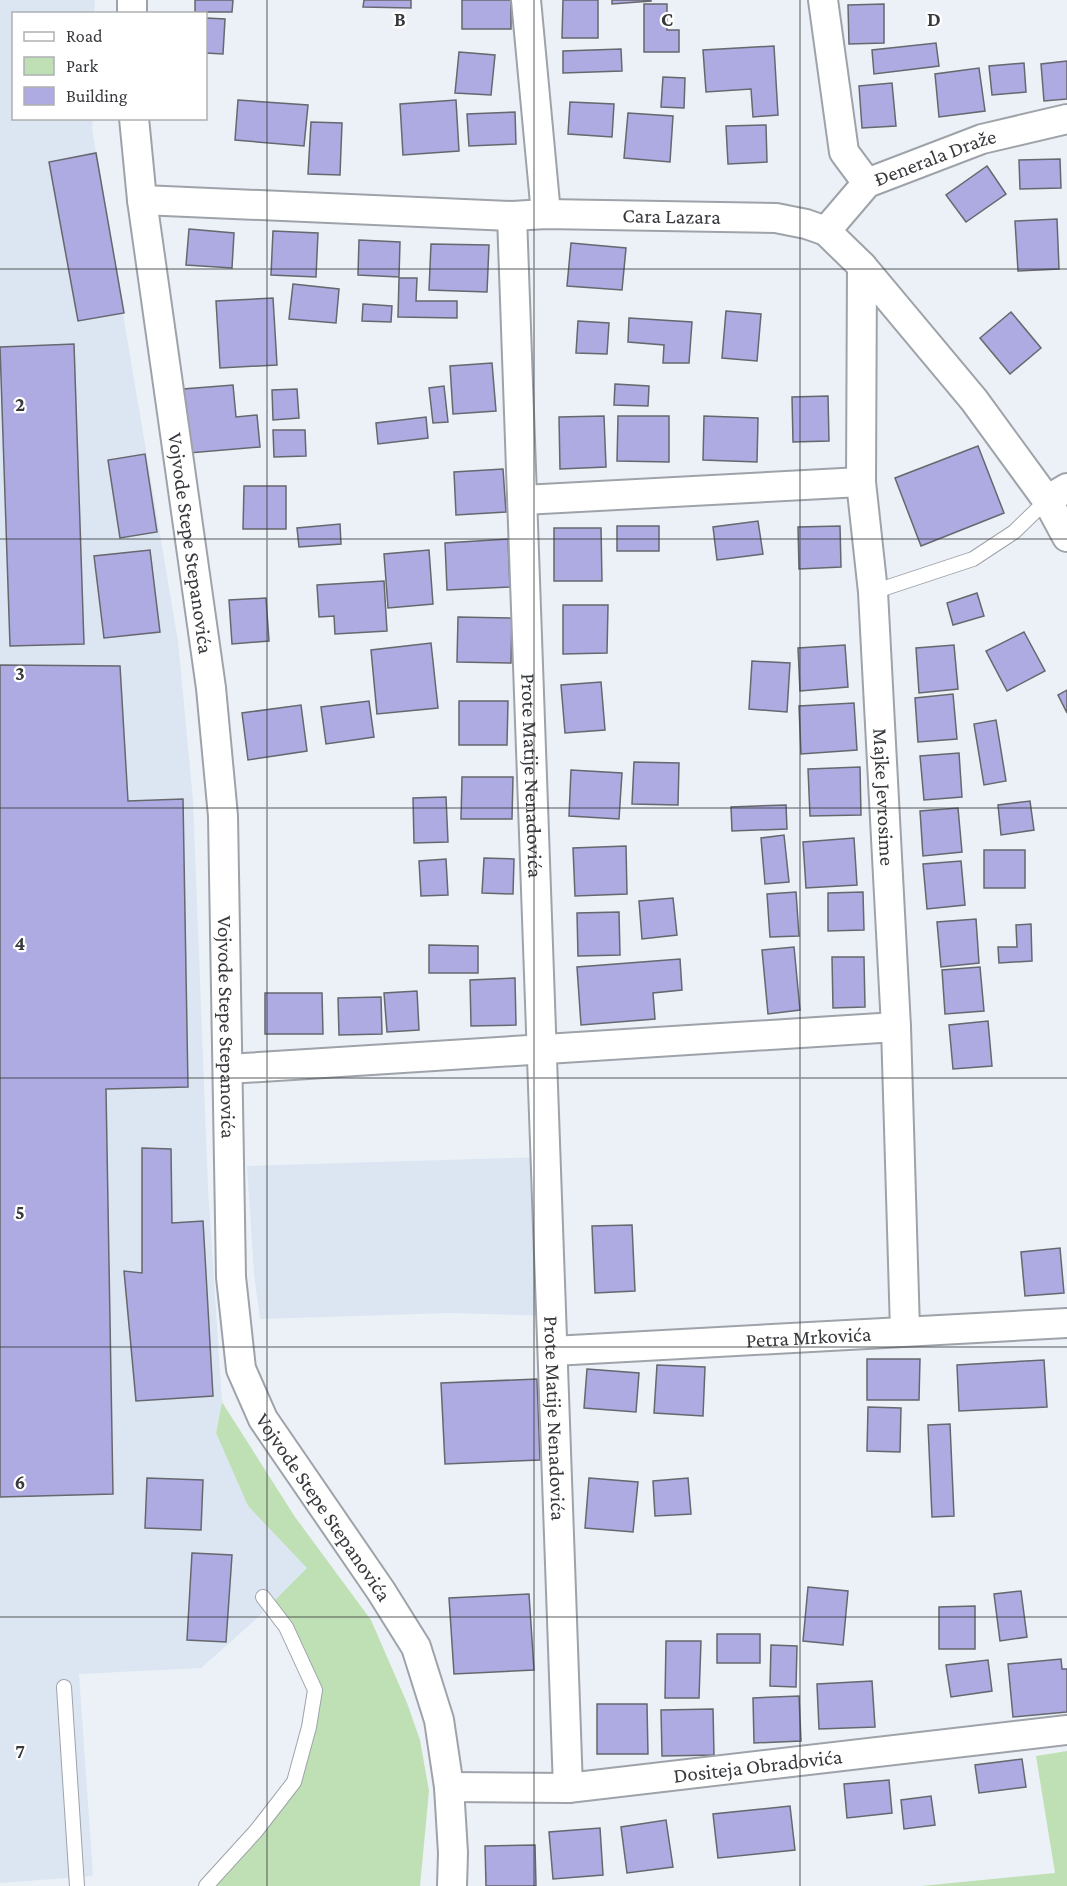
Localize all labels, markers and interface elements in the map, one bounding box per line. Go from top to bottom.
text: B [394,8,406,30]
text: C [661,8,673,30]
text: D [927,8,941,30]
legend [12,12,207,120]
text: Road [66,26,103,46]
text: Park [66,56,98,76]
text: Building [66,86,128,106]
street label: Đenerala Draže [871,124,998,191]
street label: Cara Lazara [622,203,721,229]
text: 2 [15,393,25,415]
street label: Vojvode Stepe Stepanovića [163,431,218,656]
text: 3 [15,662,25,684]
street label: Prote Matije Nenadovića [516,673,548,879]
street label: Majke Jevrosime [868,728,899,866]
street label: Vojvode Stepe Stepanovića [213,916,241,1139]
text: 4 [15,932,26,954]
text: 5 [15,1201,25,1223]
street label: Prote Matije Nenadovića [539,1315,570,1521]
street label: Petra Mrkovića [745,1322,872,1352]
street label: Vojvode Stepe Stepanovića [251,1408,397,1606]
text: 6 [15,1471,25,1493]
text: 7 [15,1740,25,1762]
street label: Dositeja Obradovića [672,1744,844,1788]

